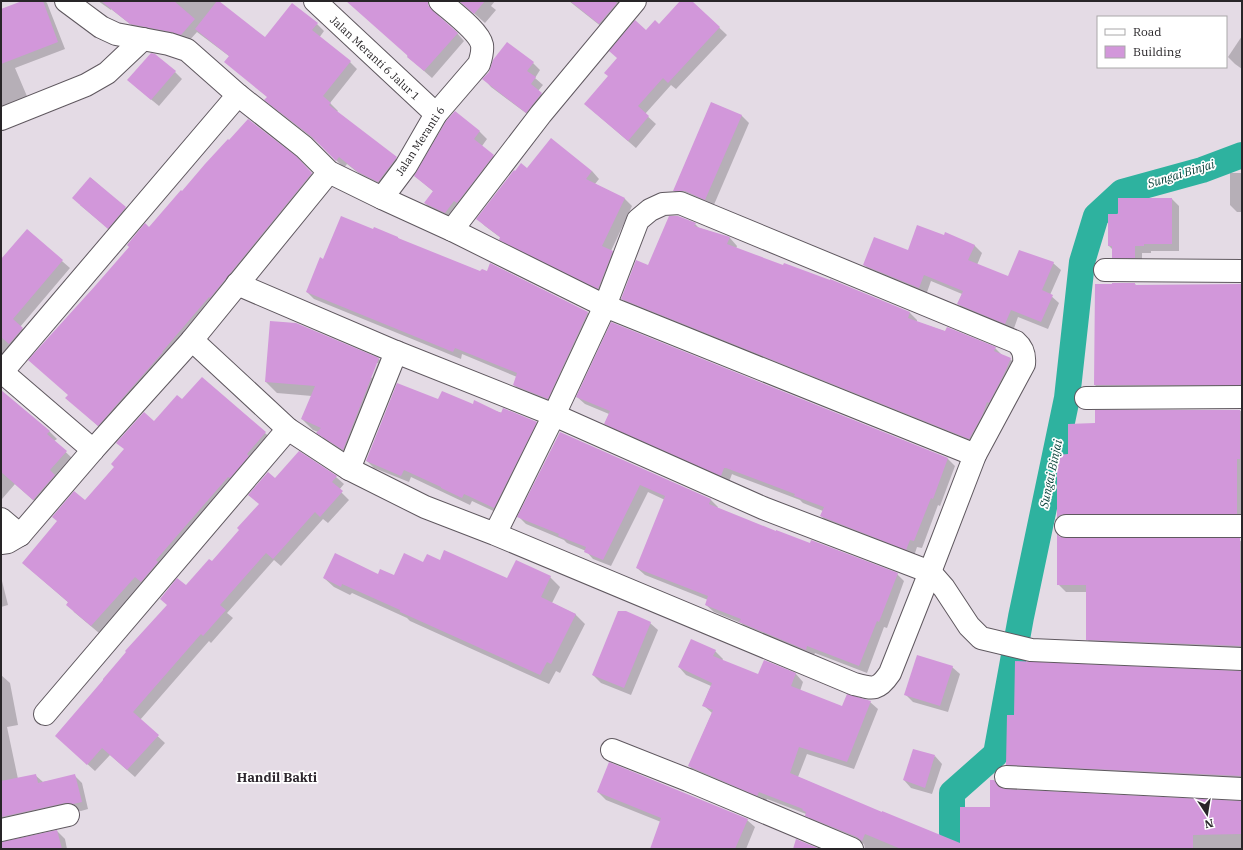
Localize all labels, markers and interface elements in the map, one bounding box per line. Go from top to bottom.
street label: Jalan Meranti 6 Jalur 1 [327,13,423,103]
legend [1097,16,1227,68]
text: Road [1133,24,1162,39]
text: Building [1133,44,1181,59]
street label: Jalan Meranti 6 [392,104,448,178]
water label: Sungai Binjai [1144,156,1217,191]
water label: Sungai Binjai [1036,438,1065,510]
district label: Handil Bakti [237,769,318,786]
north arrow [1187,794,1227,834]
text: N [1203,816,1215,832]

